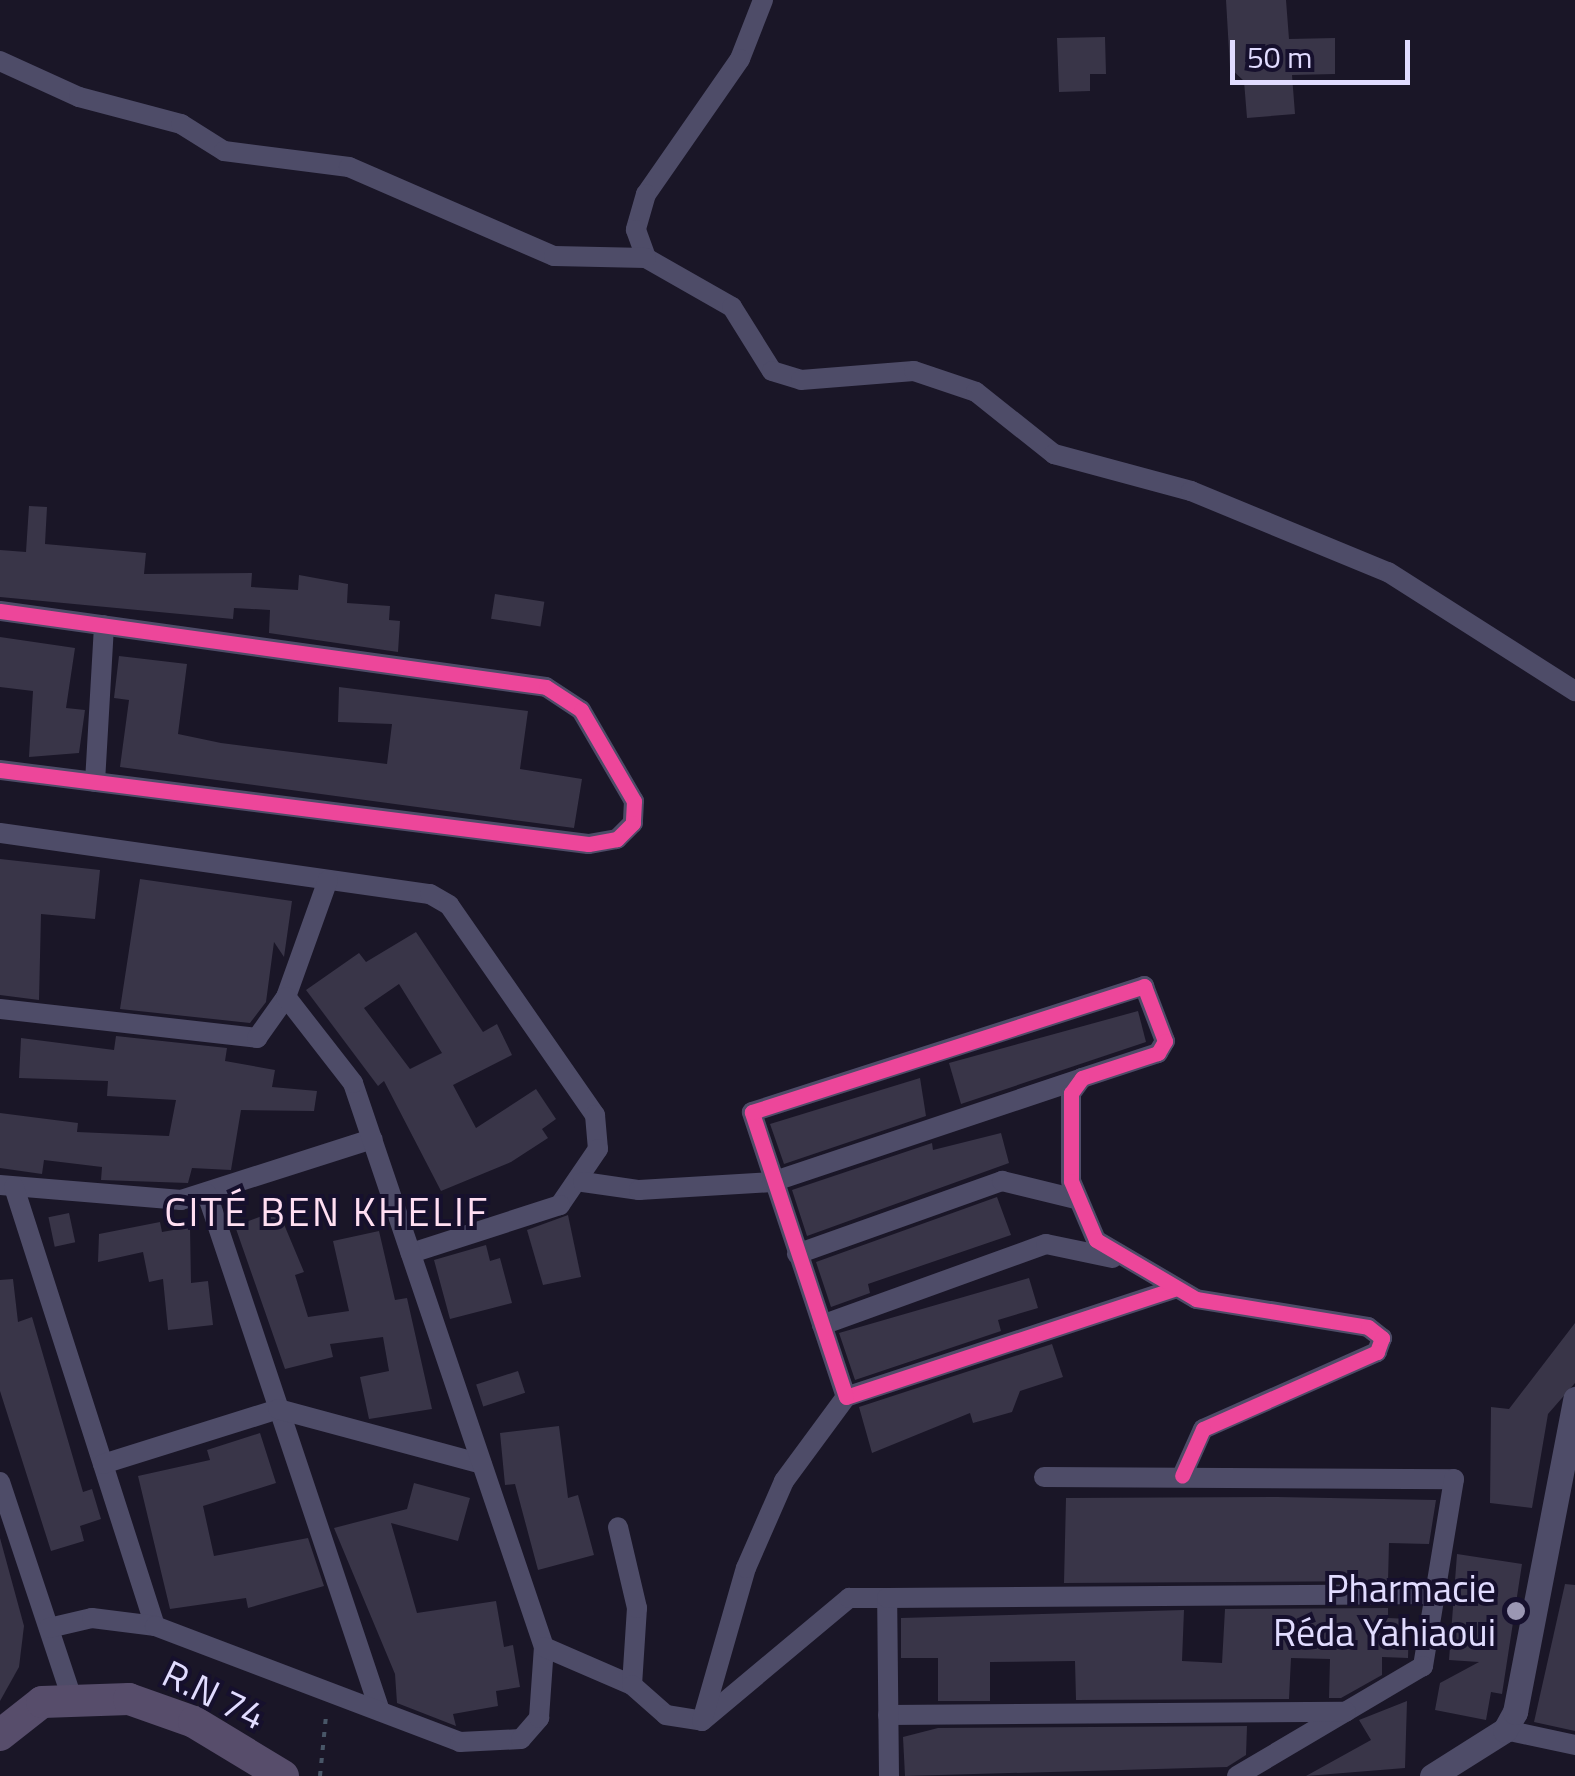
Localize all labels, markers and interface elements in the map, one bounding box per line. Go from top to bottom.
scale bar [1235,20,1415,82]
text: 50 m [1247,34,1312,80]
district label: CITÉ BEN KHELIF [164,1188,490,1236]
place label: Pharmacie Réda Yahiaoui [1273,1566,1496,1656]
marker: Pharmacie Réda Yahiaoui [1505,1600,1527,1622]
street label: R.N 74 [155,1651,273,1739]

